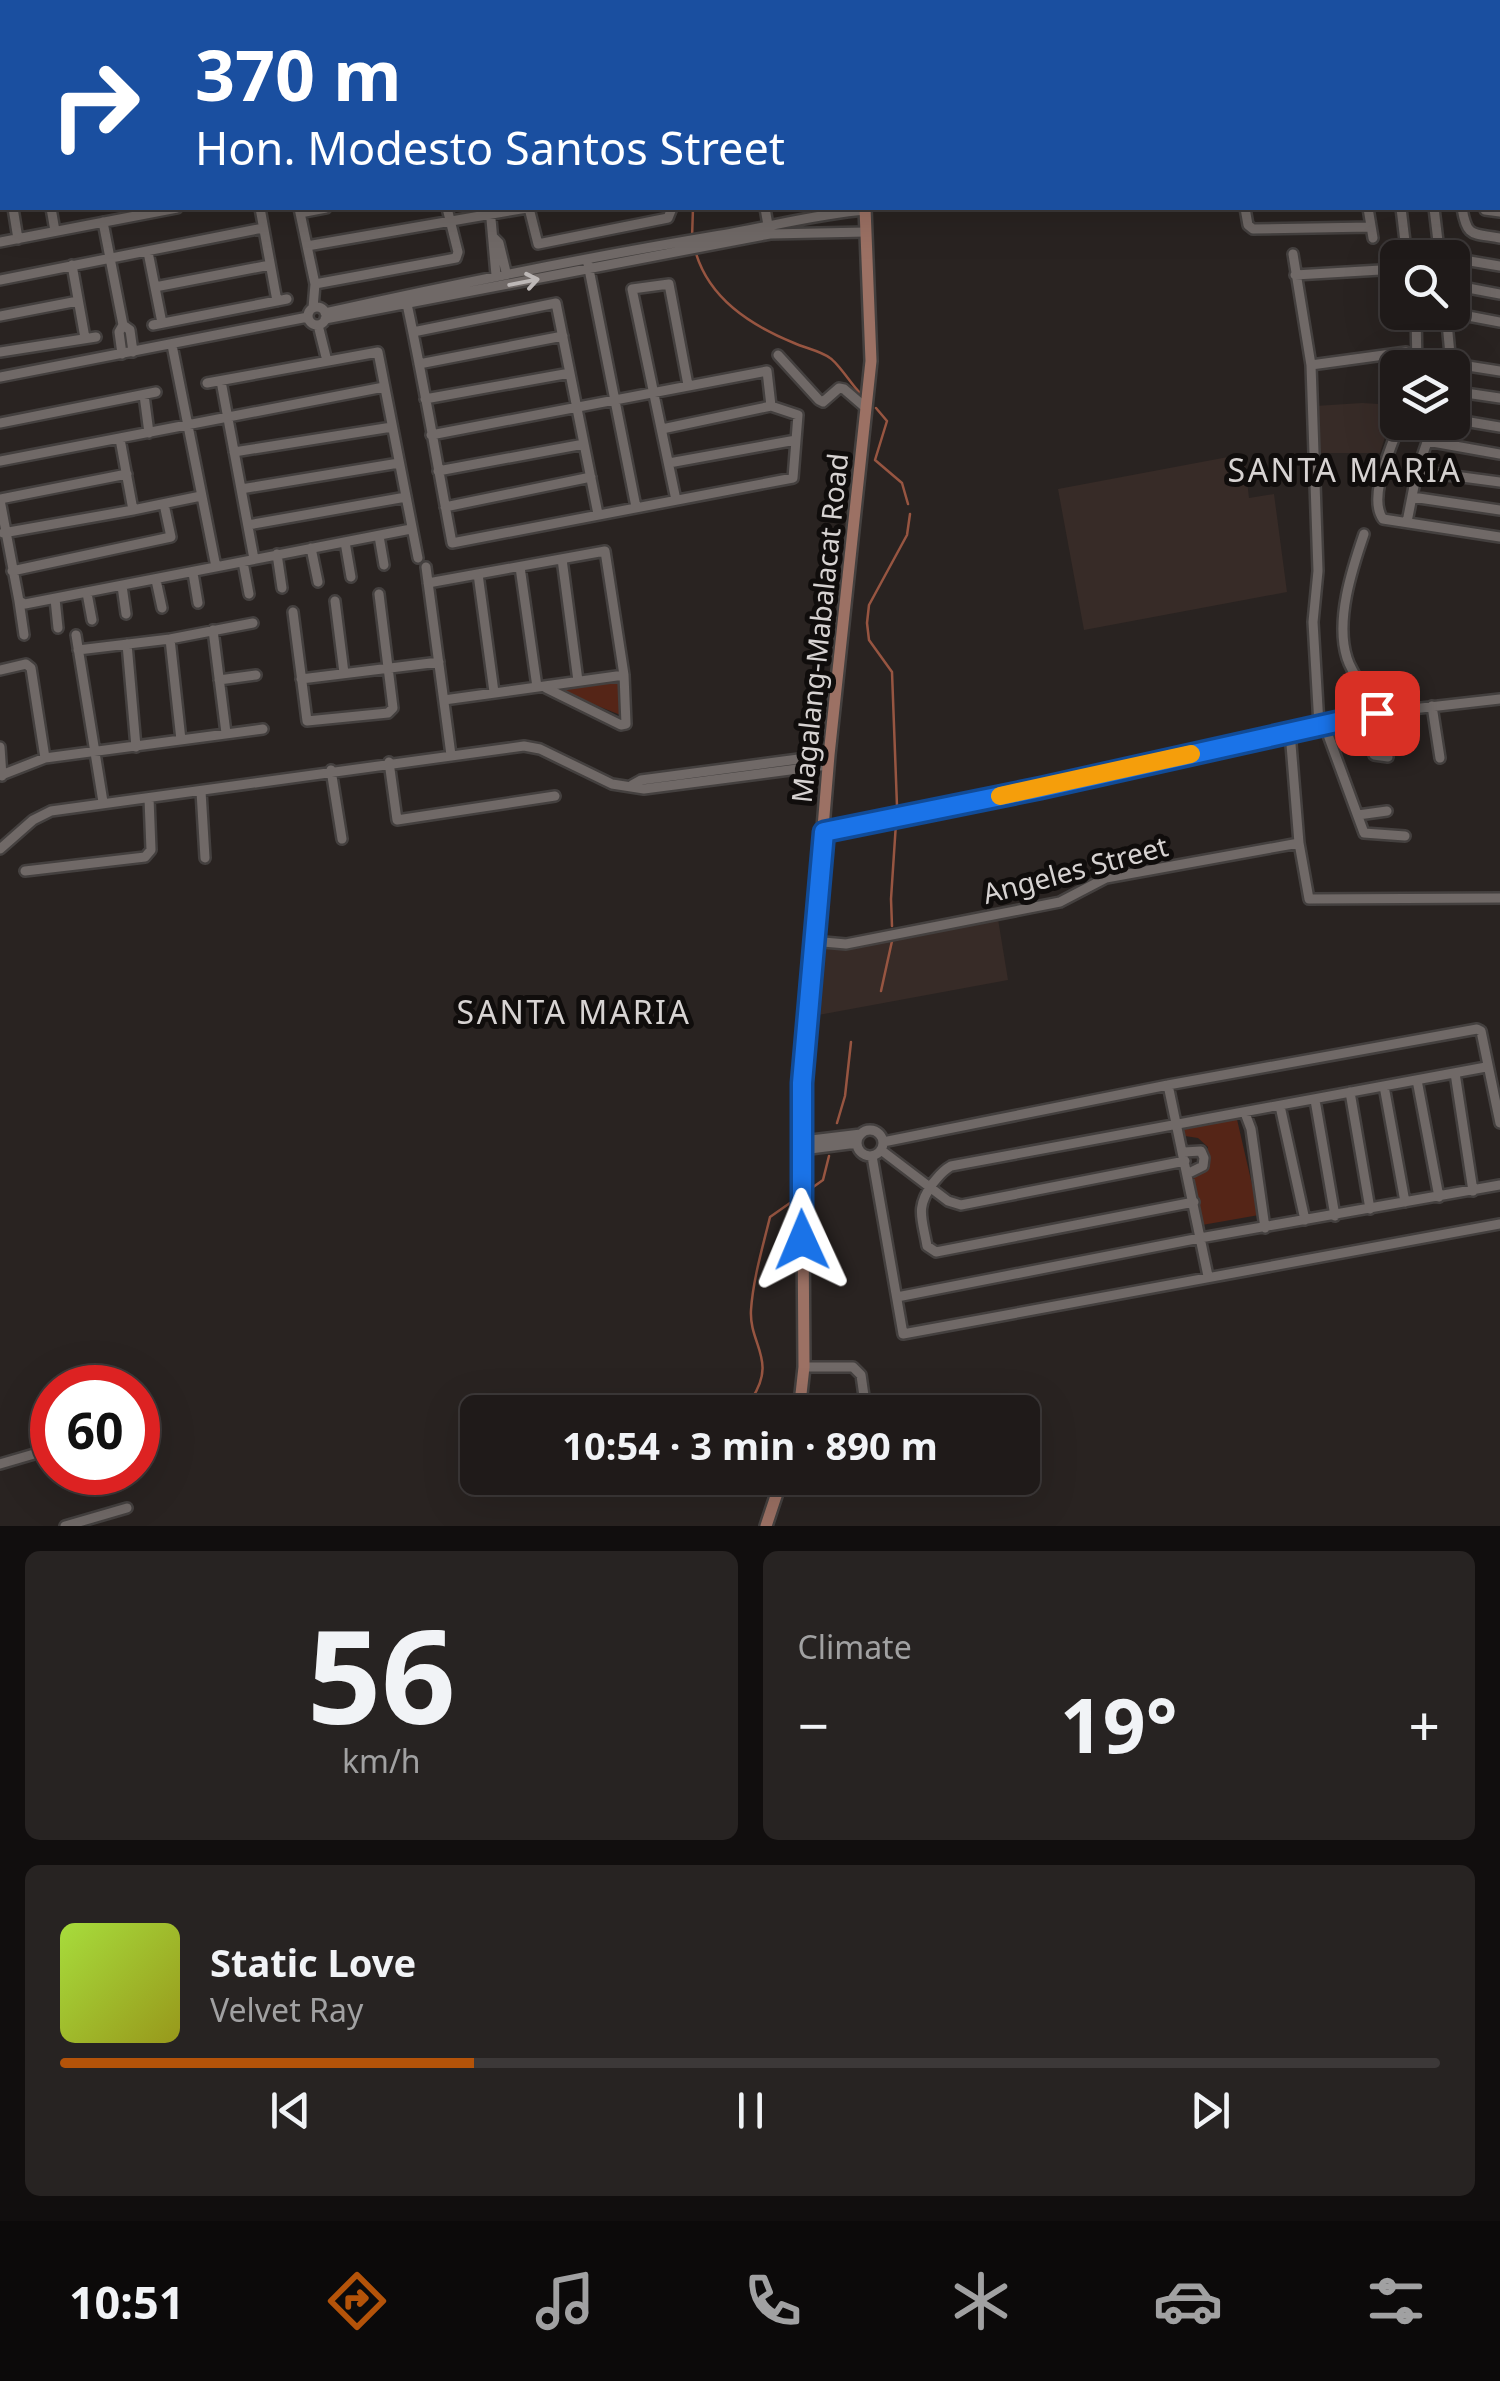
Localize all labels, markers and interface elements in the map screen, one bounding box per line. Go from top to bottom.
text: 370 m [195,26,402,122]
icon: right [30,40,160,170]
text: Hon. Modesto Santos Street [195,117,785,178]
map controls [1380,240,1470,440]
button: search [1380,240,1470,330]
one-way arrow [508,272,540,291]
button: layers [1380,350,1470,440]
district label: SANTA MARIA [1228,448,1462,491]
street label: Magalang-Mabalacat Road [782,451,856,805]
pin [1335,671,1420,756]
icon: arrive [1350,686,1405,741]
street label: Angeles Street [978,826,1172,912]
district label: SANTA MARIA [457,990,691,1033]
position arrow [750,1188,854,1292]
speed limit sign: 60 [30,1365,160,1495]
text: 10:54 · 3 min · 890 m [562,1419,938,1471]
text: 56 [307,1585,456,1762]
text: Climate [798,1625,912,1668]
text: 19° [1060,1673,1178,1775]
text: − [798,1687,829,1762]
text: + [1409,1687,1440,1762]
text: km/h [342,1739,421,1782]
text: Static Love [210,1936,416,1988]
text: Velvet Ray [210,1988,363,2031]
icon: previous [263,2083,318,2138]
icon: pause [723,2083,778,2138]
icon: next [1183,2083,1238,2138]
icon: directions [322,2266,392,2336]
icon: music [530,2266,600,2336]
icon: phone [738,2266,808,2336]
icon: climate [946,2266,1016,2336]
icon: car [1153,2266,1223,2336]
icon: filters [1361,2266,1431,2336]
text: 10:51 [69,2271,184,2332]

